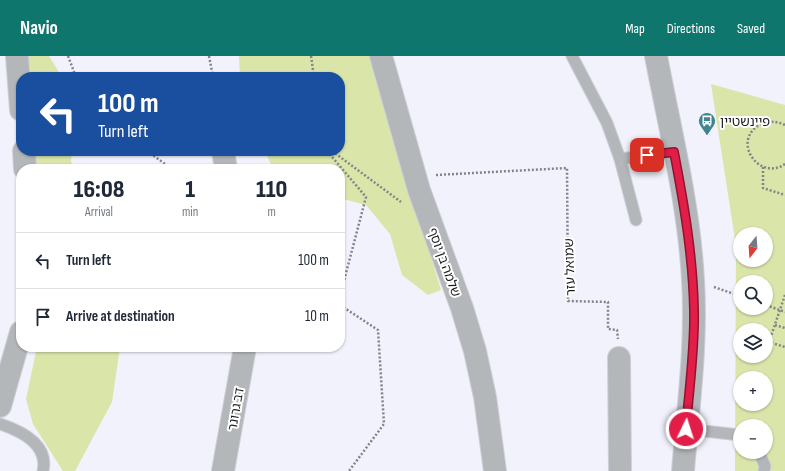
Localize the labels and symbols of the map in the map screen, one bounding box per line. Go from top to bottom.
bus stop icon: פיינשטיין [697,111,717,136]
place label: פיינשטיין [720,114,770,130]
pin [630,138,664,172]
street label: שלמה בן יוסף [424,226,464,299]
north arrow [733,227,773,267]
street label: שמואל עזר [561,238,579,296]
street label: דב גרונר [224,386,248,432]
position arrow [665,408,707,450]

